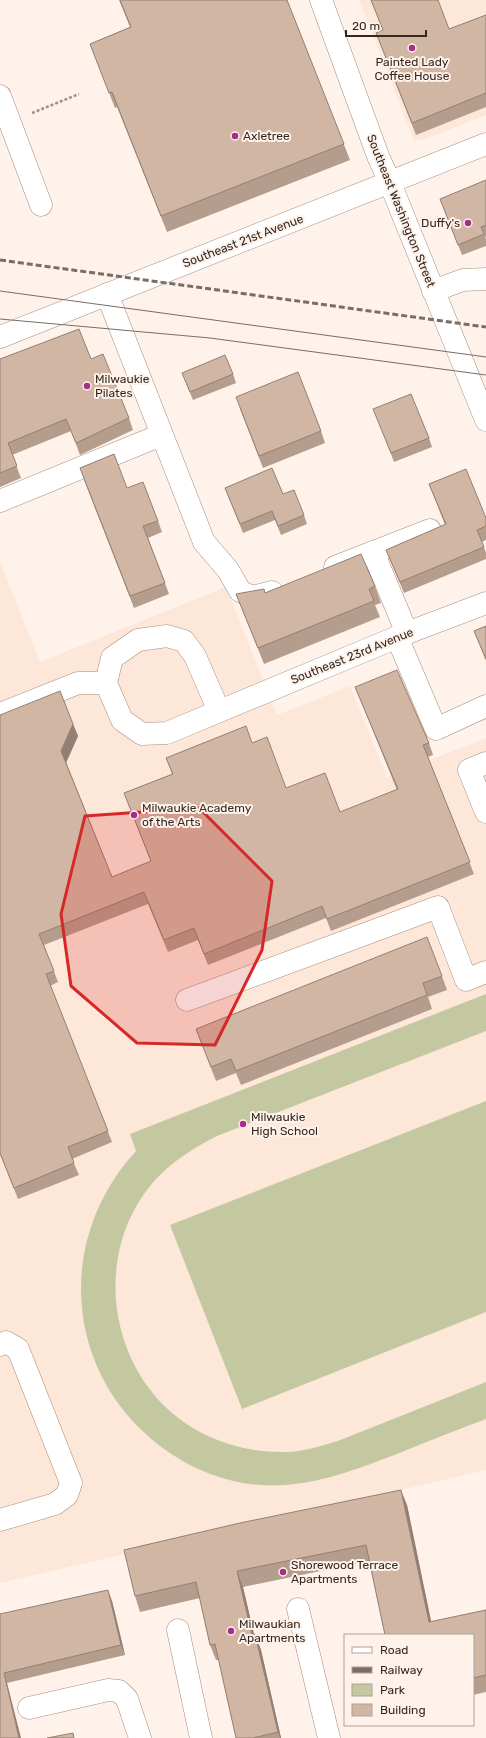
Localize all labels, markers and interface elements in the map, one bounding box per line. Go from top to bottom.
scale bar [346,12,426,38]
text: 20 m [352,19,380,33]
marker: Painted Lady Coffee House [407,43,417,53]
place label: Painted Lady Coffee House [375,55,450,83]
place label: Axletree [243,129,290,143]
marker: Axletree [230,131,240,141]
street label: Southeast Washington Street [364,132,438,290]
street label: Southeast 21st Avenue [181,211,306,271]
place label: Duffy's [421,216,460,230]
marker: Duffy's [463,218,473,228]
place label: Milwaukie Pilates [95,372,150,400]
marker: Milwaukie Pilates [82,381,92,391]
street label: Southeast 23rd Avenue [289,625,416,687]
place label: Milwaukie Academy of the Arts [142,801,252,829]
marker: Milwaukie Academy of the Arts [129,810,139,820]
place label: Milwaukie High School [251,1110,318,1138]
marker: Milwaukie High School [238,1119,248,1129]
place label: Shorewood Terrace Apartments [291,1558,398,1586]
marker: Shorewood Terrace Apartments [278,1567,288,1577]
place label: Milwaukian Apartments [239,1617,305,1645]
marker: Milwaukian Apartments [226,1626,236,1636]
legend [344,1634,474,1726]
text: Road [380,1643,408,1657]
text: Railway [380,1663,423,1677]
text: Park [380,1683,406,1697]
text: Building [380,1703,426,1717]

